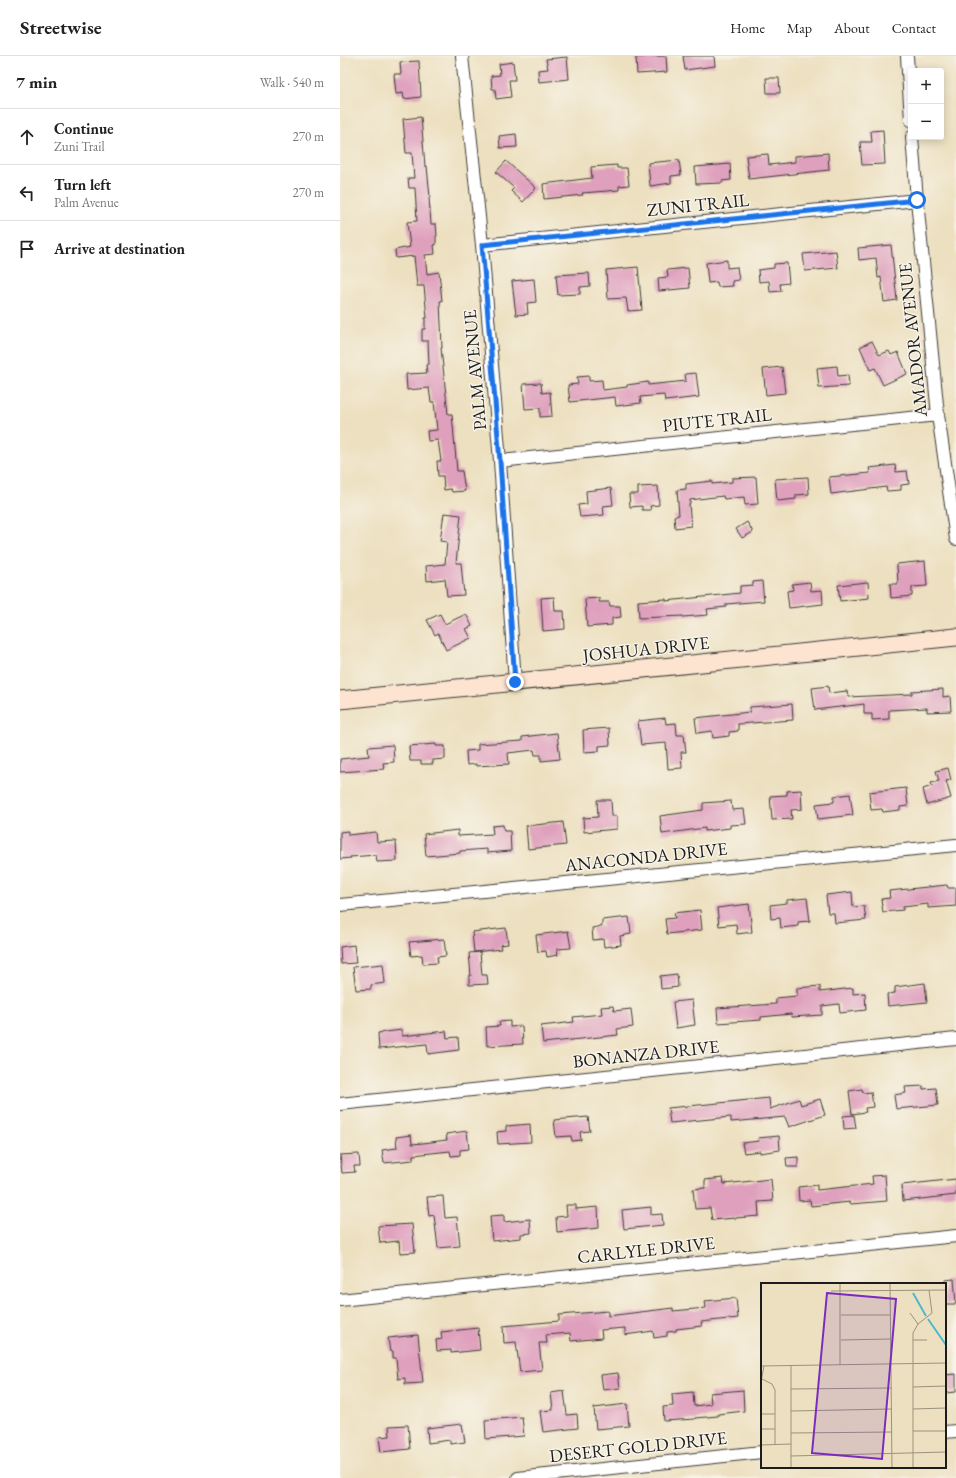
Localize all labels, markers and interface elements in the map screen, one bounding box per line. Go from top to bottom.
text: Streetwise [20,15,102,40]
text: Home [730,19,765,37]
text: Map [787,19,812,37]
text: About [834,19,870,37]
text: Contact [892,19,936,37]
map controls [908,68,944,140]
button: + [908,68,944,104]
text: 7 min [16,71,57,93]
text: Walk · 540 m [260,74,324,91]
button: − [908,104,944,140]
text: Continue [54,119,114,138]
icon: ahead [16,126,38,148]
text: 270 m [293,128,324,145]
text: Zuni Trail [54,138,105,155]
text: Turn left [54,175,111,194]
icon: left [16,182,38,204]
text: 270 m [293,184,324,201]
street label: ZUNI TRAIL [646,188,751,221]
route start [908,191,926,209]
text: Palm Avenue [54,194,119,211]
icon: arrive [16,238,38,260]
text: Arrive at destination [54,239,185,258]
street label: AMADOR AVENUE [893,262,932,419]
street label: PALM AVENUE [458,309,491,431]
street label: PIUTE TRAIL [661,402,773,437]
street label: JOSHUA DRIVE [580,630,710,667]
route end [506,673,524,691]
street label: ANACONDA DRIVE [563,837,728,877]
street label: BONANZA DRIVE [572,1034,720,1073]
street label: CARLYLE DRIVE [576,1231,716,1268]
inset map [761,1283,946,1468]
street label: DESERT GOLD DRIVE [548,1426,728,1467]

